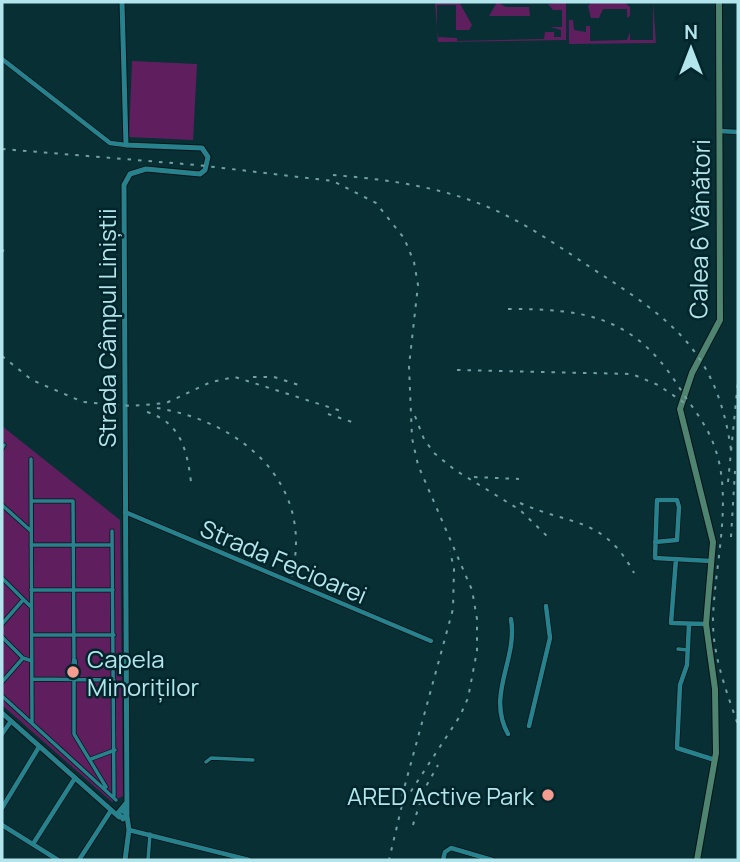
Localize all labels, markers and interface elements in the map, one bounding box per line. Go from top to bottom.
north arrow [656,14,726,84]
text: N [684,19,698,45]
street label: Calea 6 Vânători [681,139,717,319]
street label: Strada Câmpul Liniștii [90,208,123,448]
street label: Strada Fecioarei [196,511,372,611]
place label: Capela Minoriților [87,642,199,703]
marker: Capela Minoriților [65,664,81,680]
place label: ARED Active Park [347,779,535,812]
marker: ARED Active Park [540,787,556,803]

